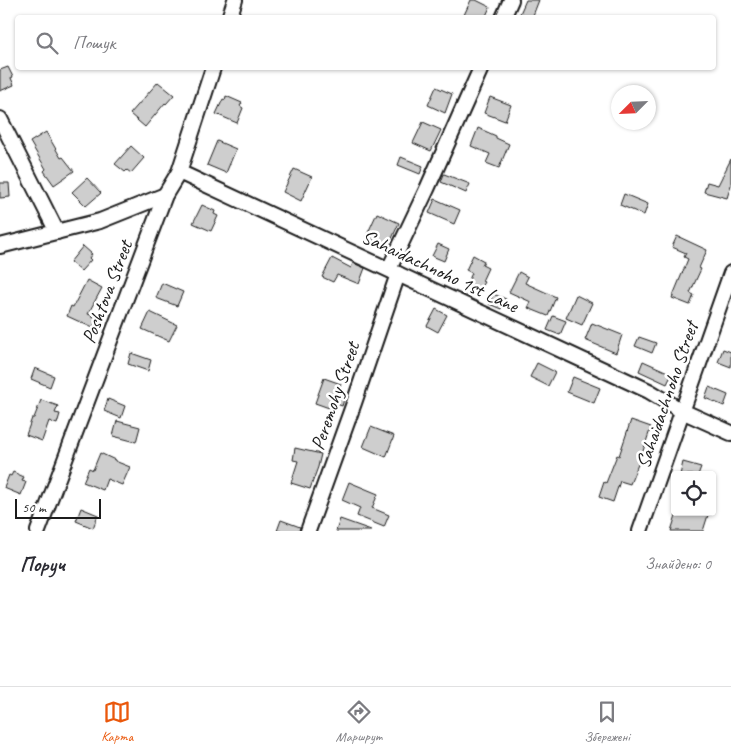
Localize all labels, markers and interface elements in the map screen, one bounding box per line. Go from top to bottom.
search box [15,15,716,70]
icon: search [33,29,61,57]
text: Пошук [73,31,115,55]
north arrow [611,85,656,130]
street label: Sahaidachnoho 1st Lane [358,224,524,319]
street label: Poshtova Street [76,235,139,347]
street label: Sahaidachnoho Street [630,315,705,472]
street label: Peremohy Street [305,337,366,453]
map controls [671,471,716,516]
button: locate [671,471,716,516]
scale bar [15,496,101,519]
text: 50 m [22,499,46,516]
text: Поруч [20,551,65,577]
text: Знайдено: 0 [645,554,711,574]
tab: Карта [101,698,133,745]
tab: Маршрут [336,698,382,745]
tab: Збережені [584,698,630,745]

